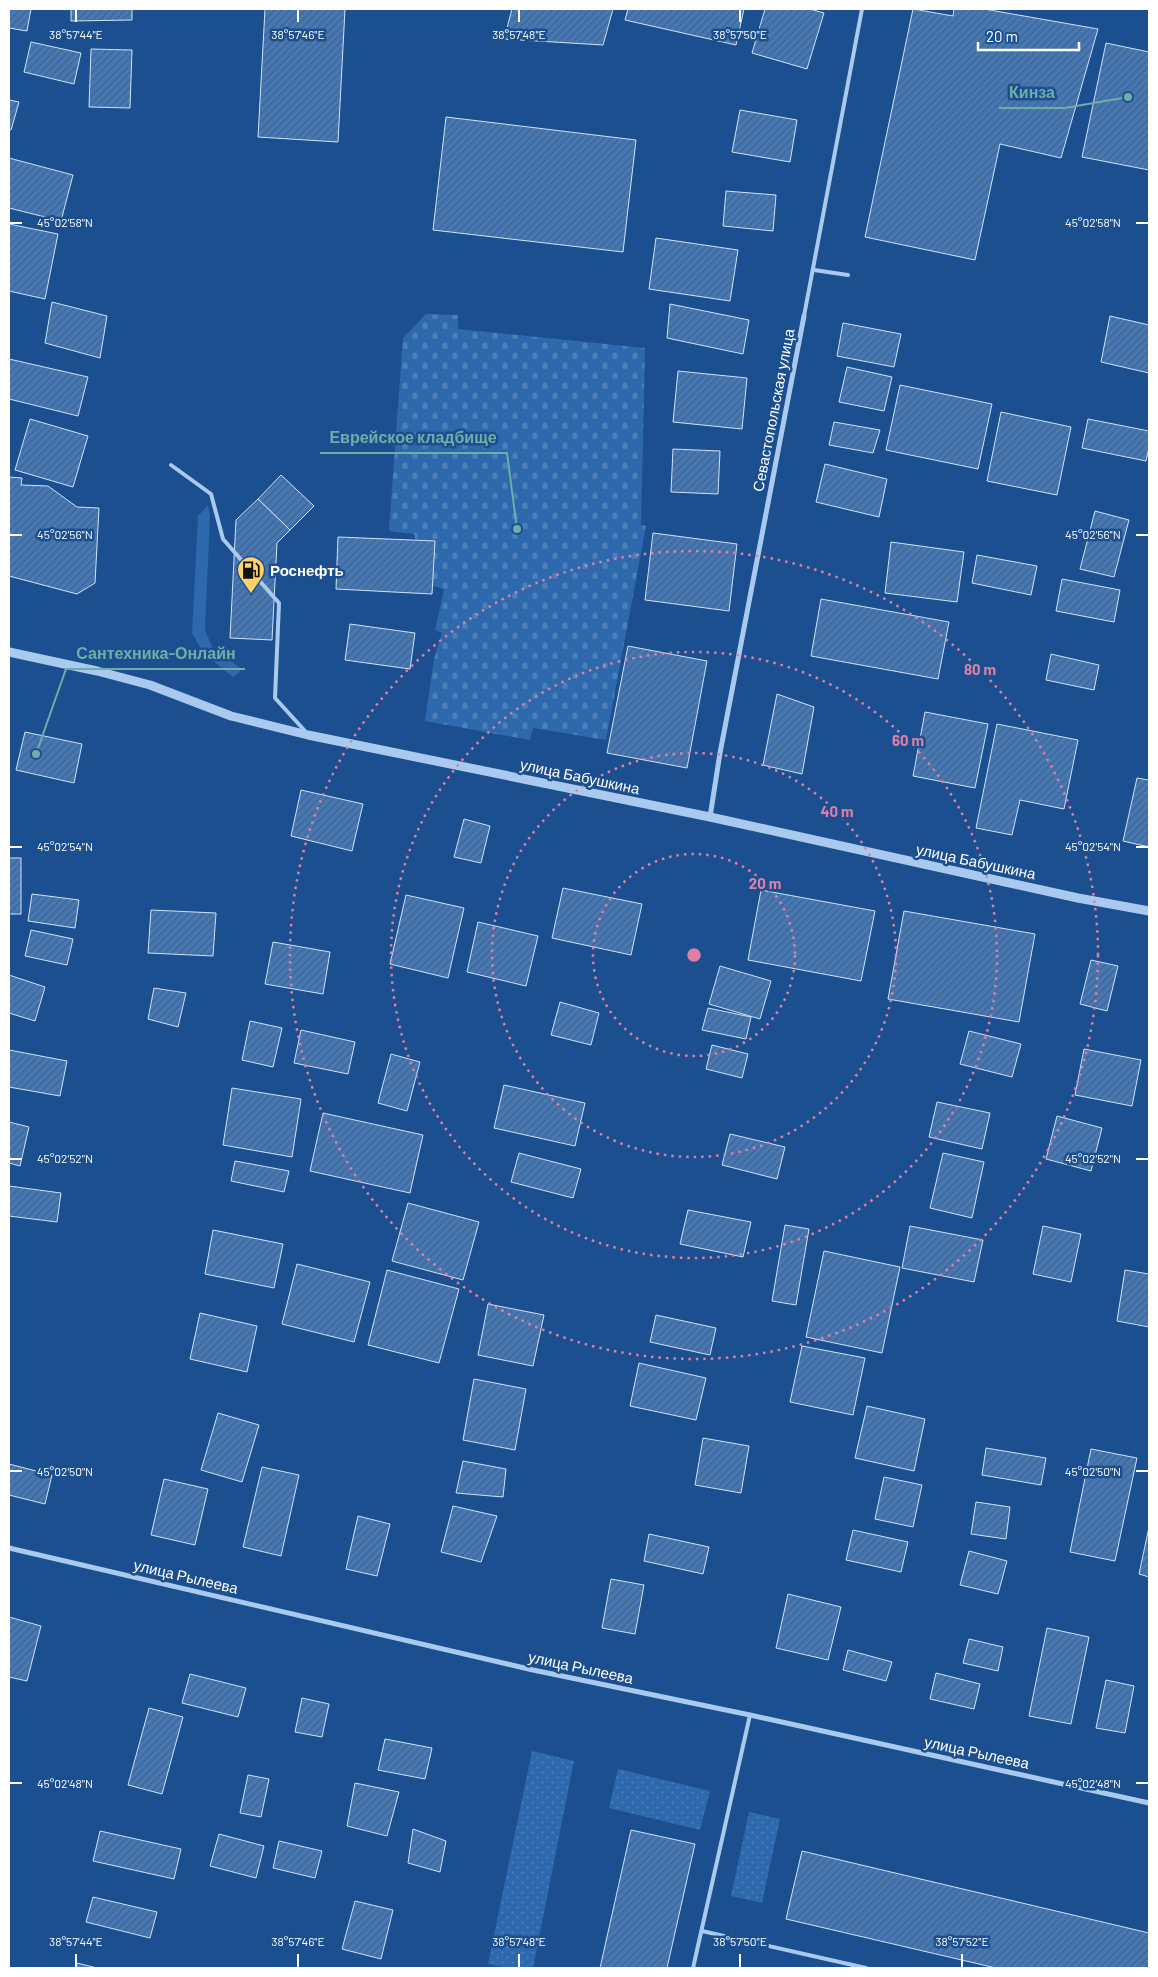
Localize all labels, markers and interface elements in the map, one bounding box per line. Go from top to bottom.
scale bar [978,20,1079,52]
text: 38°57'44"E [49,27,103,41]
text: 38°57'46"E [271,27,325,41]
text: 38°57'48"E [492,27,546,41]
text: 38°57'50"E [713,27,767,41]
text: 20 m [986,27,1018,45]
callout: Кинза [999,77,1065,108]
text: Кинза [1009,82,1055,101]
text: 45°02'58"N [37,215,93,229]
text: 45°02'58"N [1065,215,1121,229]
street label: Севастопольская улица [748,326,798,493]
callout: Еврейское кладбище [320,422,507,453]
text: Еврейское кладбище [329,427,497,446]
text: 45°02'56"N [37,527,93,541]
text: 45°02'56"N [1065,527,1121,541]
fuel station icon: Роснефть [236,555,266,594]
place label: Роснефть [270,561,344,579]
callout: Сантехника-Онлайн [66,638,245,669]
text: Сантехника-Онлайн [76,643,236,662]
text: 80 m [964,660,996,678]
text: 60 m [892,731,924,749]
street label: улица Бабушкина [519,755,642,798]
text: 40 m [820,802,854,820]
text: 45°02'54"N [37,839,93,853]
text: 45°02'54"N [1065,839,1121,853]
street label: улица Бабушкина [915,840,1038,883]
text: 20 m [749,874,781,892]
centre of rings [685,946,703,964]
text: 45°02'52"N [37,1151,93,1165]
text: 45°02'52"N [1065,1151,1121,1165]
text: 45°02'50"N [37,1464,93,1478]
text: 45°02'50"N [1065,1464,1121,1478]
street label: улица Рылеева [132,1555,241,1597]
street label: улица Рылеева [527,1647,636,1687]
street label: улица Рылеева [923,1732,1032,1772]
text: 45°02'48"N [37,1776,93,1790]
text: 45°02'48"N [1065,1776,1121,1790]
text: 38°57'44"E [49,1934,103,1948]
text: 38°57'46"E [271,1934,325,1948]
text: 38°57'48"E [492,1934,546,1948]
text: 38°57'50"E [713,1934,767,1948]
text: 38°57'52"E [935,1934,989,1948]

